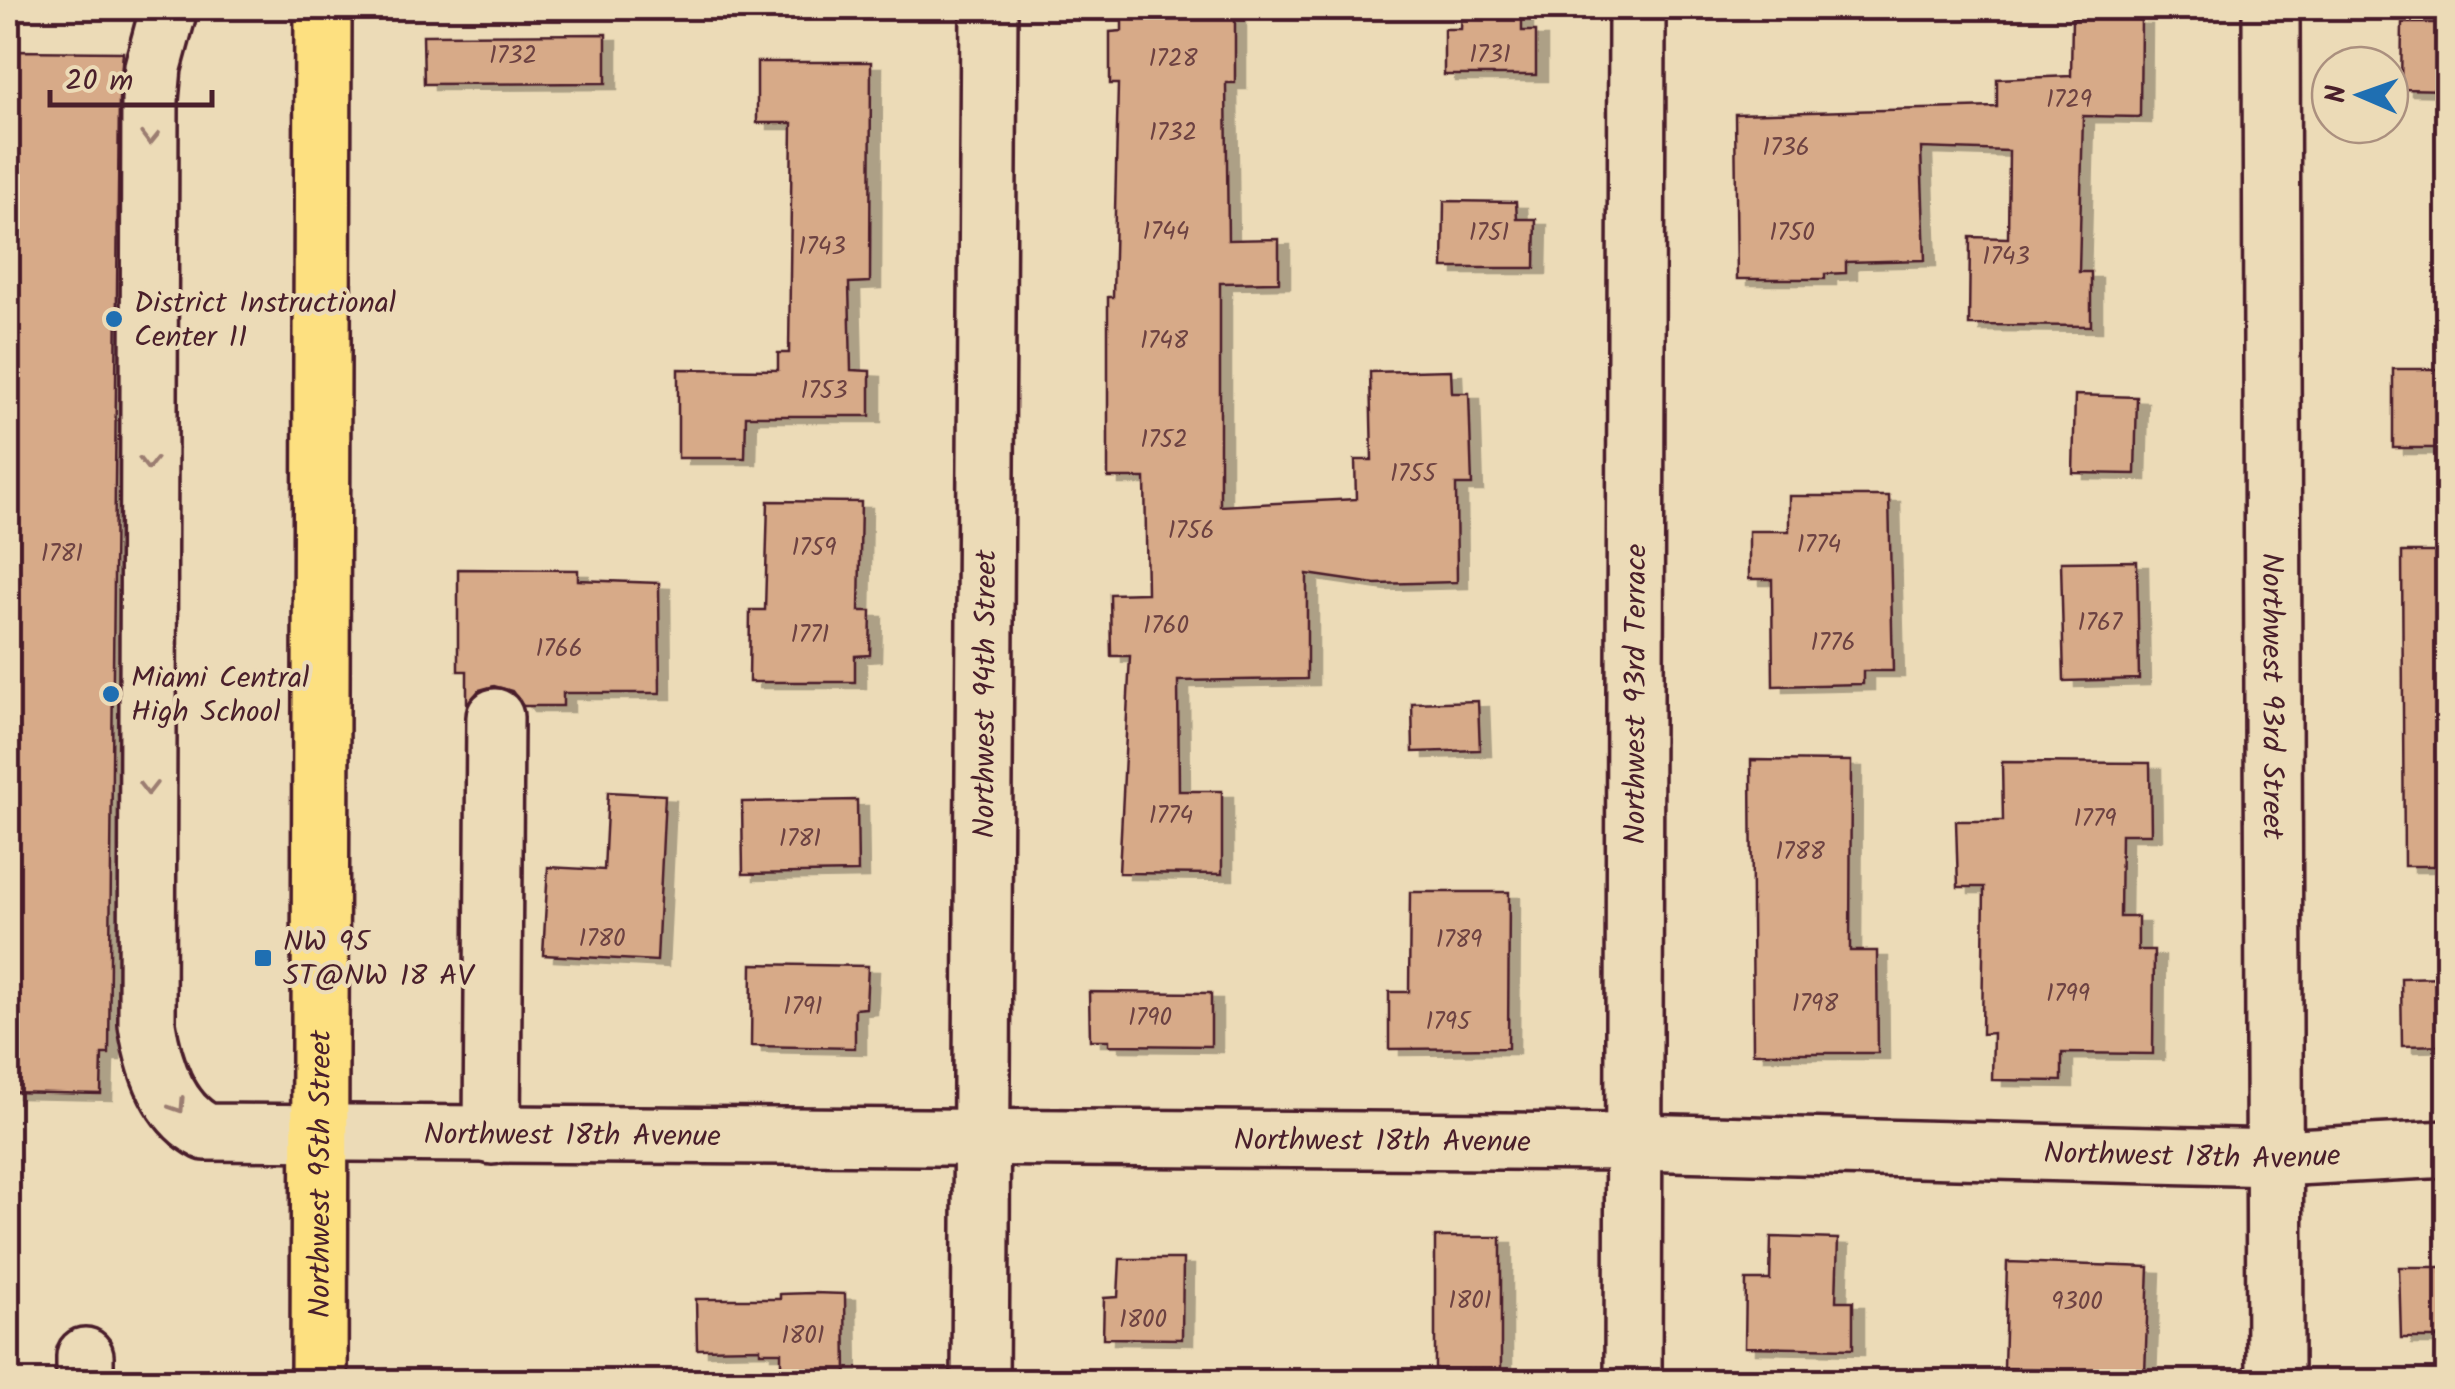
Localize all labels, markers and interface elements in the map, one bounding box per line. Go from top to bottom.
house number: 1731 [1469,35,1511,75]
house number: 1732 [489,36,537,76]
house number: 1728 [1149,39,1198,79]
scale bar [50,45,212,107]
north arrow [2310,45,2410,145]
text: 20 m [65,58,133,106]
house number: 1729 [2046,80,2092,120]
text: N [2315,84,2360,104]
house number: 1732 [1149,113,1197,153]
house number: 1736 [1762,128,1810,168]
one-way arrow [139,130,160,146]
house number: 1744 [1143,212,1189,252]
house number: 1751 [1469,213,1509,253]
house number: 1750 [1769,213,1815,253]
house number: 1743 [798,227,846,267]
house number: 1743 [1982,237,2030,277]
place label: District Instructional Center 11 [134,280,396,362]
marker: District Instructional Center 11 [103,308,125,330]
house number: 1748 [1140,321,1189,361]
house number: 1753 [800,371,848,411]
house number: 1752 [1140,420,1188,460]
house number: 1755 [1390,454,1438,494]
one-way arrow [137,456,159,471]
house number: 1756 [1168,511,1214,551]
house number: 1774 [1797,525,1841,565]
house number: 1759 [791,528,837,568]
house number: 1781 [41,534,83,574]
street label: Northwest 93rd Terrace [1613,544,1661,844]
street label: Northwest 94th Street [962,549,1011,839]
street label: Northwest 93rd Street [2247,553,2295,840]
house number: 1767 [2078,603,2124,643]
house number: 1760 [1143,606,1189,646]
house number: 1771 [791,615,829,655]
house number: 1776 [1811,623,1855,663]
house number: 1766 [535,629,583,669]
place label: Miami Central High School [131,655,309,737]
marker: Miami Central High School [100,683,122,705]
one-way arrow [137,780,159,796]
house number: 1774 [1149,796,1193,836]
house number: 1779 [2073,799,2117,839]
house number: 1781 [779,819,821,859]
house number: 1788 [1775,832,1826,872]
place label: NW 95 ST@NW 18 AV [283,919,475,1001]
house number: 1780 [579,919,625,959]
house number: 1789 [1436,920,1482,960]
marker: NW 95 ST@NW 18 AV [252,947,274,969]
house number: 1799 [2046,974,2090,1014]
house number: 1798 [1792,984,1839,1024]
house number: 1791 [783,987,823,1027]
house number: 1790 [1128,998,1172,1038]
house number: 1795 [1425,1002,1472,1042]
street label: Northwest 95th Street [297,1029,346,1318]
one-way arrow [165,1095,184,1113]
street label: Northwest 18th Avenue [423,1112,721,1162]
street label: Northwest 18th Avenue [1233,1117,1531,1167]
street label: Northwest 18th Avenue [2043,1130,2342,1184]
house number: 1801 [1448,1281,1492,1321]
house number: 9300 [2051,1282,2103,1322]
house number: 1800 [1119,1300,1167,1340]
house number: 1801 [781,1316,825,1356]

